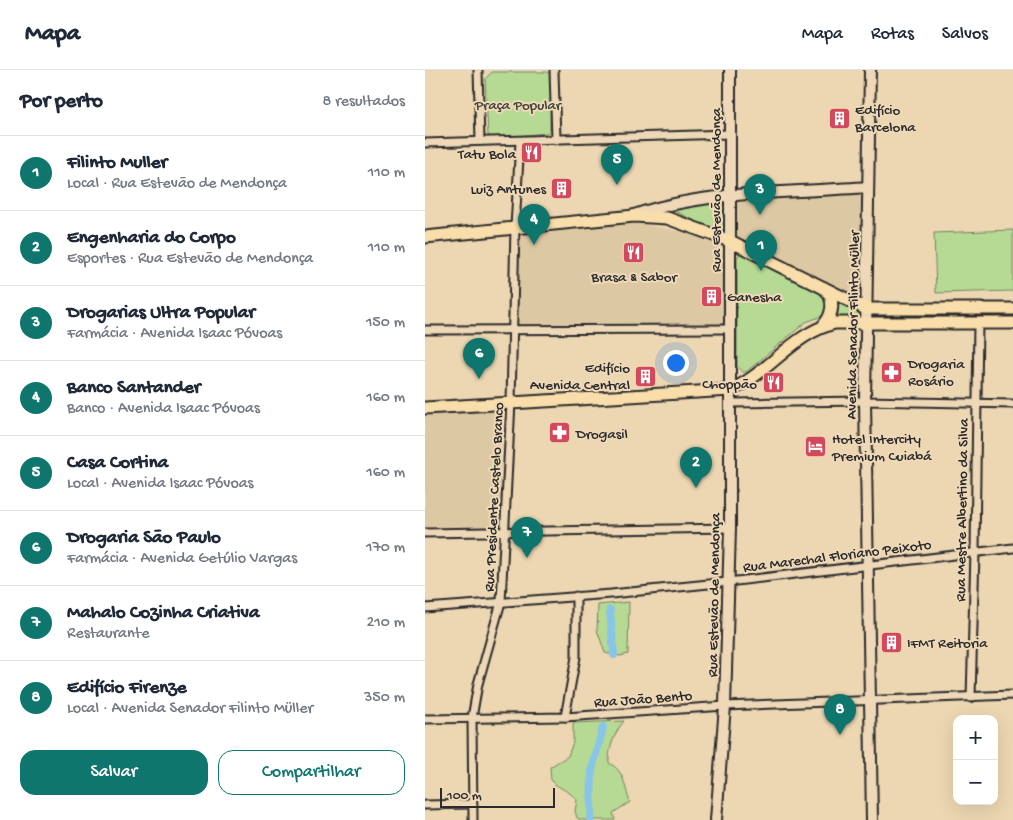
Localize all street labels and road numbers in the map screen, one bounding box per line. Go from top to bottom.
street label: Rua Estevão de Mendonça [708,107,726,272]
street label: Avenida Senador Filinto Müller [843,229,865,420]
street label: Rua Presidente Castelo Branco [481,402,509,592]
street label: Rua Mestre Albertino da Silva [952,418,974,602]
street label: Rua Estevão de Mendonça [705,512,725,677]
street label: Rua Marechal Floriano Peixoto [742,536,933,577]
street label: Rua João Bento [593,688,693,712]

